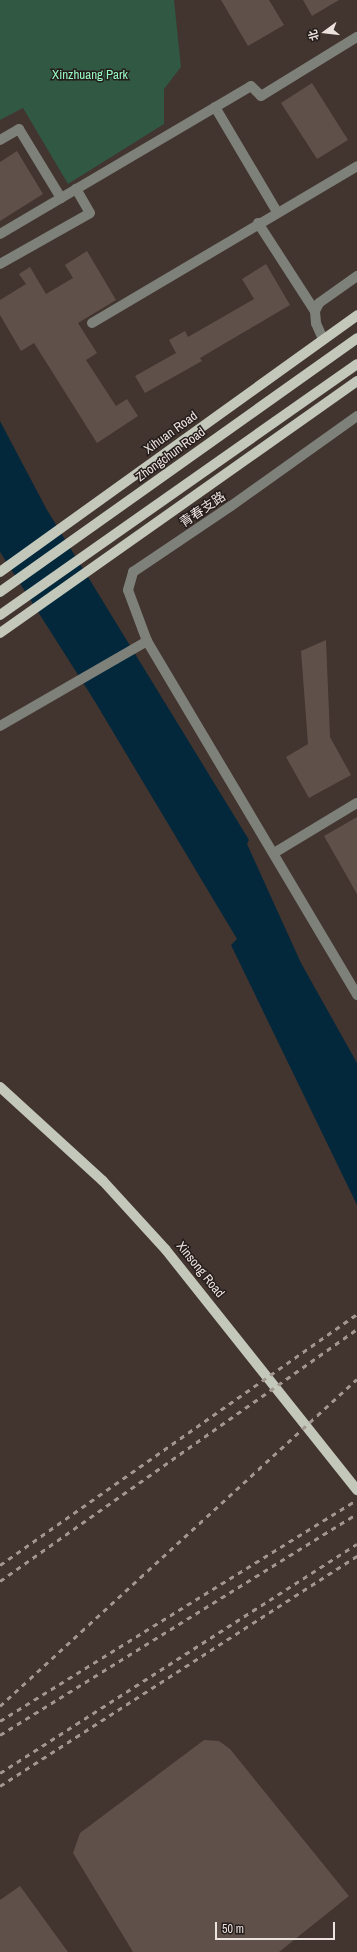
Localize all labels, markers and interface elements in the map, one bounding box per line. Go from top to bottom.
north arrow [305,12,345,52]
text: 北 [305,28,322,42]
park label: Xinzhuang Park [52,67,128,83]
street label: Xihuan Road [141,408,201,458]
street label: Zhongchun Road [133,425,209,485]
street label: 青春支路 [177,489,229,531]
street label: Xinsong Road [173,1239,227,1301]
scale bar [217,1914,337,1940]
text: 50 m [222,1921,244,1937]

